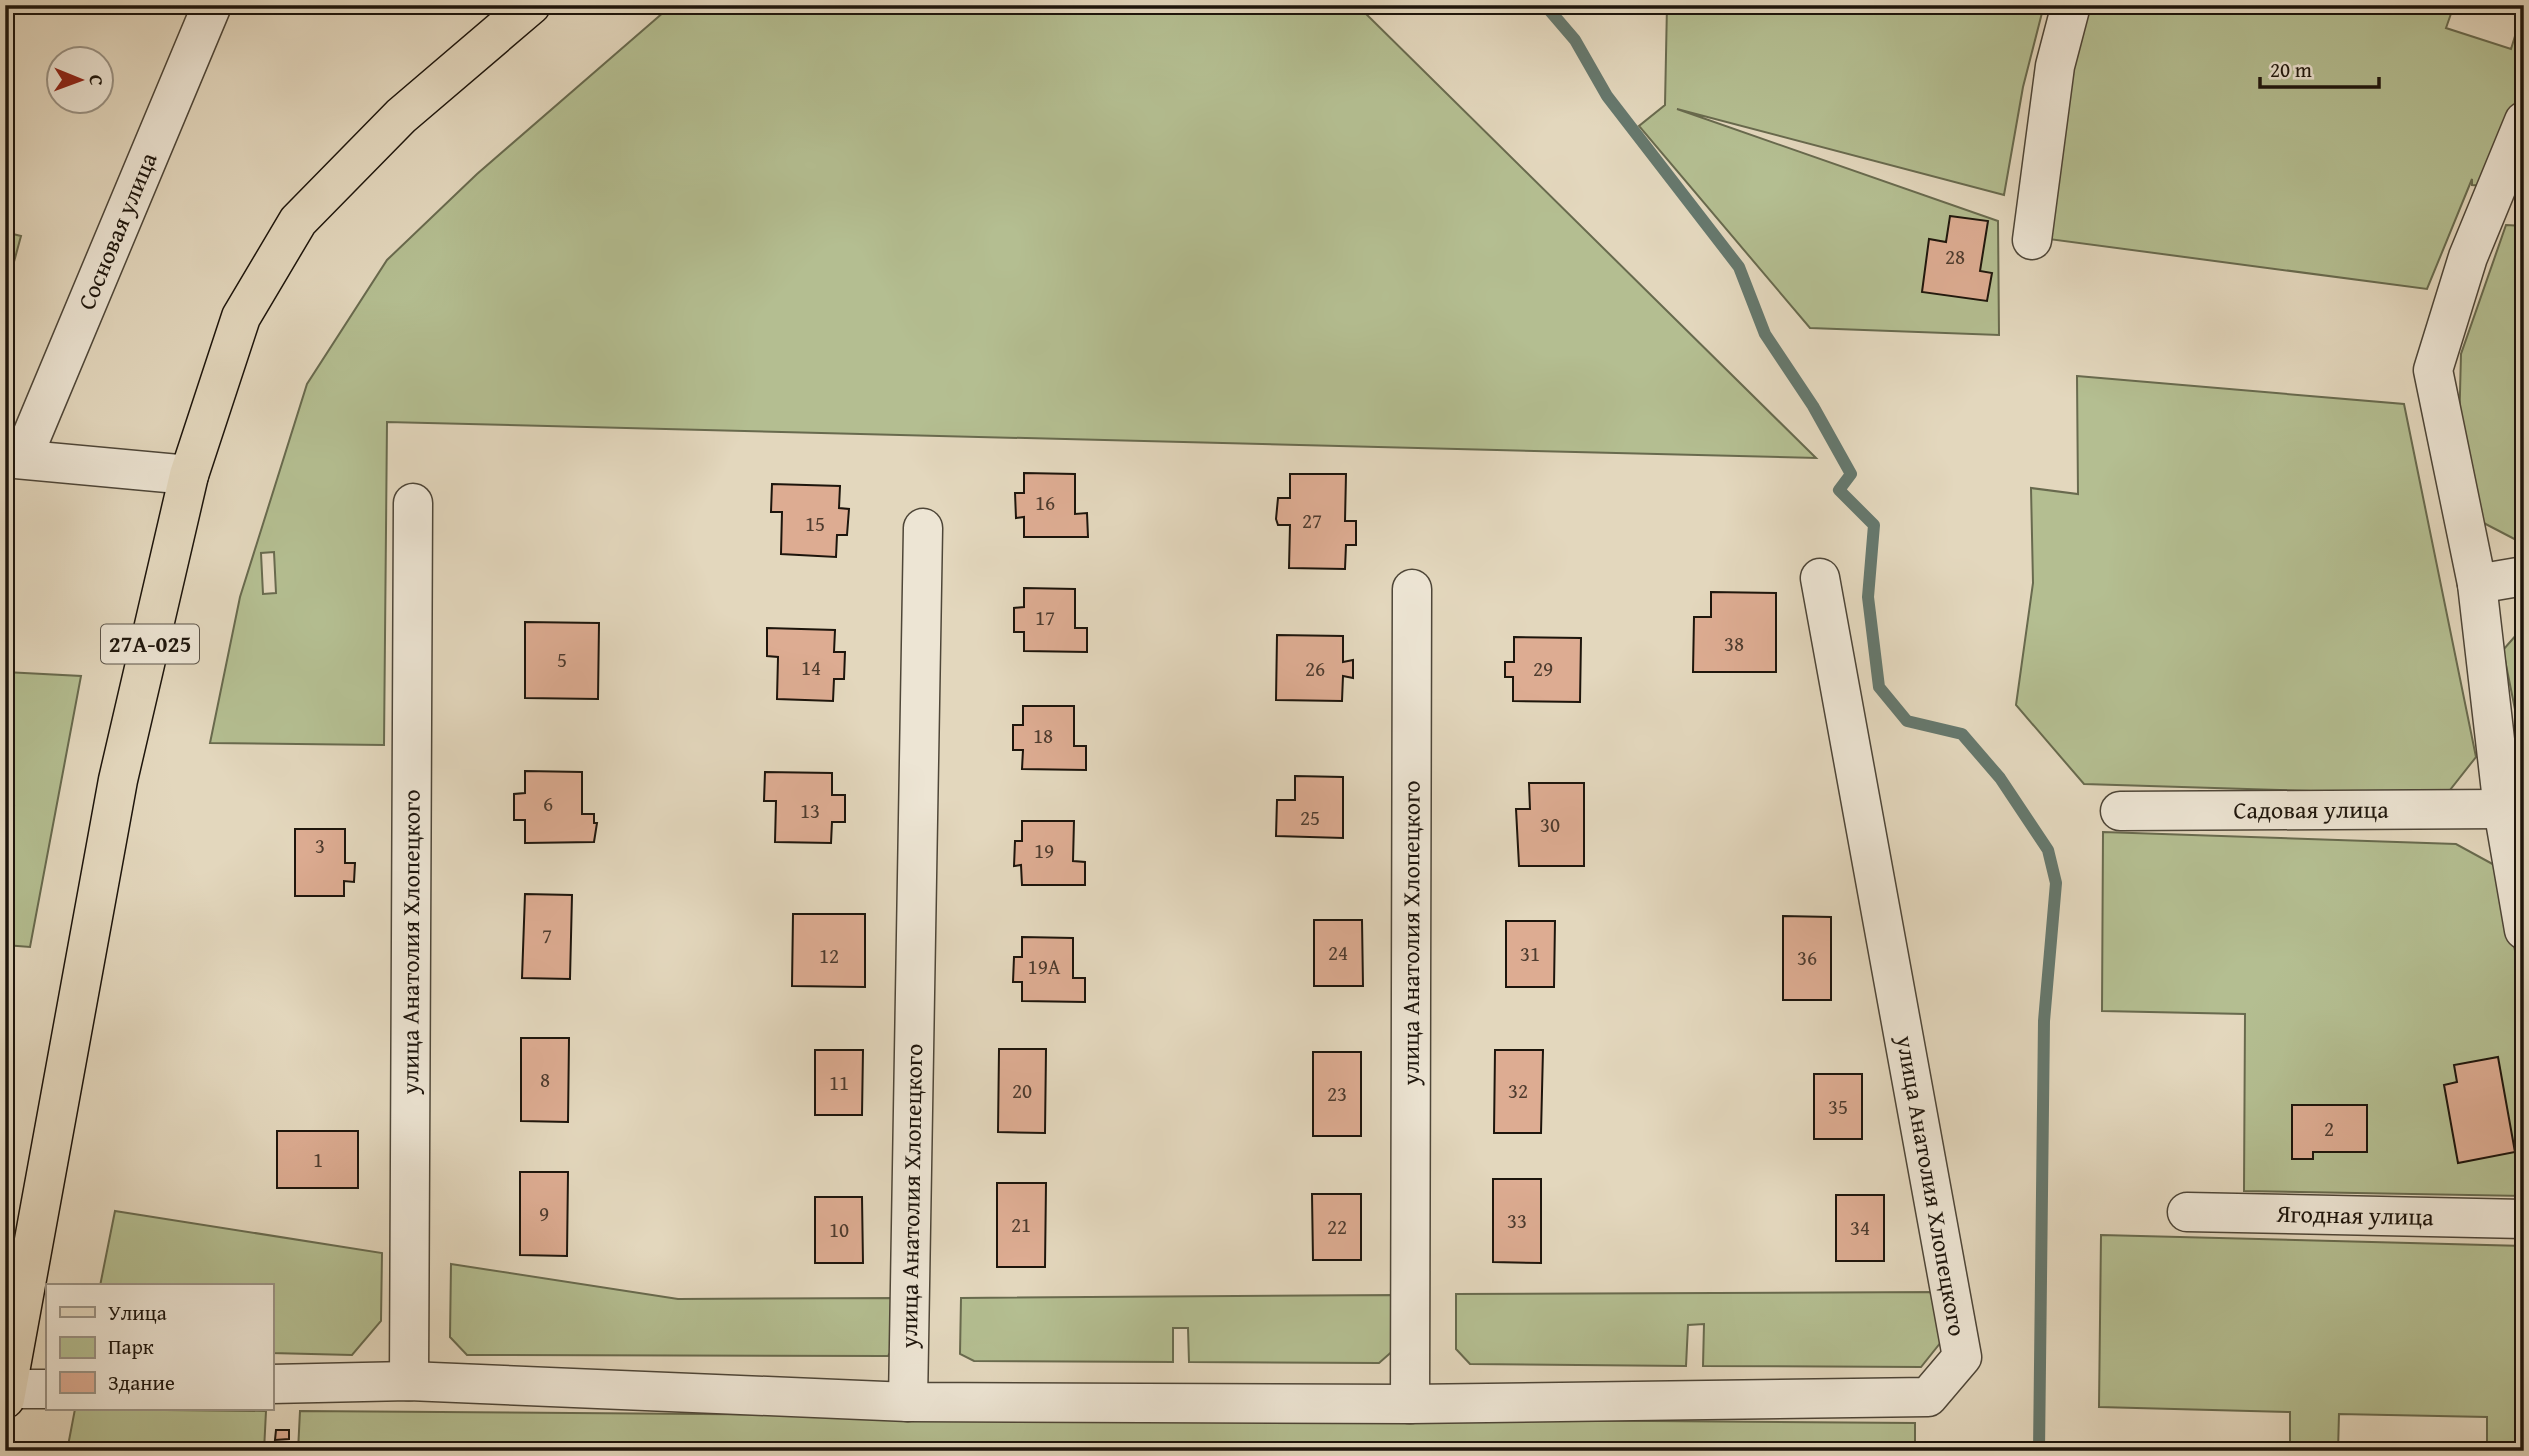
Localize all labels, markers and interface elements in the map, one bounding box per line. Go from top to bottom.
north arrow [46,46,116,116]
scale bar [2260,46,2378,90]
text: 20 m [2270,54,2312,85]
text: С [83,75,111,86]
street label: Сосновая улица [68,146,166,315]
house number: 28 [1945,241,1965,272]
house number: 16 [1035,487,1055,518]
house number: 27 [1302,505,1322,536]
house number: 15 [805,508,825,539]
house number: 17 [1035,602,1055,633]
road number: 27А-025 [101,624,199,664]
house number: 38 [1724,628,1744,659]
house number: 5 [557,644,567,675]
house number: 14 [801,652,821,683]
house number: 26 [1305,653,1325,684]
house number: 29 [1533,653,1553,684]
house number: 18 [1033,720,1053,751]
street label: улица Анатолия Хлопецкого [1393,781,1429,1086]
house number: 6 [543,788,553,819]
street label: улица Анатолия Хлопецкого [392,789,429,1096]
street label: Садовая улица [2233,792,2389,827]
house number: 13 [800,795,820,826]
house number: 25 [1300,802,1320,833]
house number: 30 [1540,809,1560,840]
house number: 3 [315,830,325,861]
house number: 19 [1034,835,1054,866]
house number: 7 [542,920,552,951]
house number: 24 [1328,937,1348,968]
house number: 31 [1520,938,1540,969]
house number: 12 [819,940,839,971]
house number: 36 [1797,942,1817,973]
house number: 19А [1028,951,1061,982]
street label: улица Анатолия Хлопецкого [1888,1032,1975,1339]
street label: улица Анатолия Хлопецкого [891,1043,931,1350]
house number: 8 [540,1064,550,1095]
house number: 11 [829,1067,849,1098]
house number: 20 [1012,1075,1032,1106]
house number: 32 [1508,1075,1528,1106]
house number: 23 [1327,1078,1347,1109]
house number: 35 [1828,1091,1848,1122]
house number: 2 [2324,1113,2334,1144]
house number: 1 [313,1144,323,1175]
street label: Ягодная улица [2275,1196,2434,1234]
house number: 9 [539,1198,549,1229]
house number: 33 [1507,1205,1527,1236]
house number: 21 [1011,1209,1031,1240]
house number: 22 [1327,1211,1347,1242]
house number: 34 [1850,1212,1870,1243]
house number: 10 [829,1214,849,1245]
legend [46,1284,273,1410]
text: Улица [108,1297,167,1328]
text: Парк [108,1331,154,1362]
text: Здание [108,1367,175,1398]

